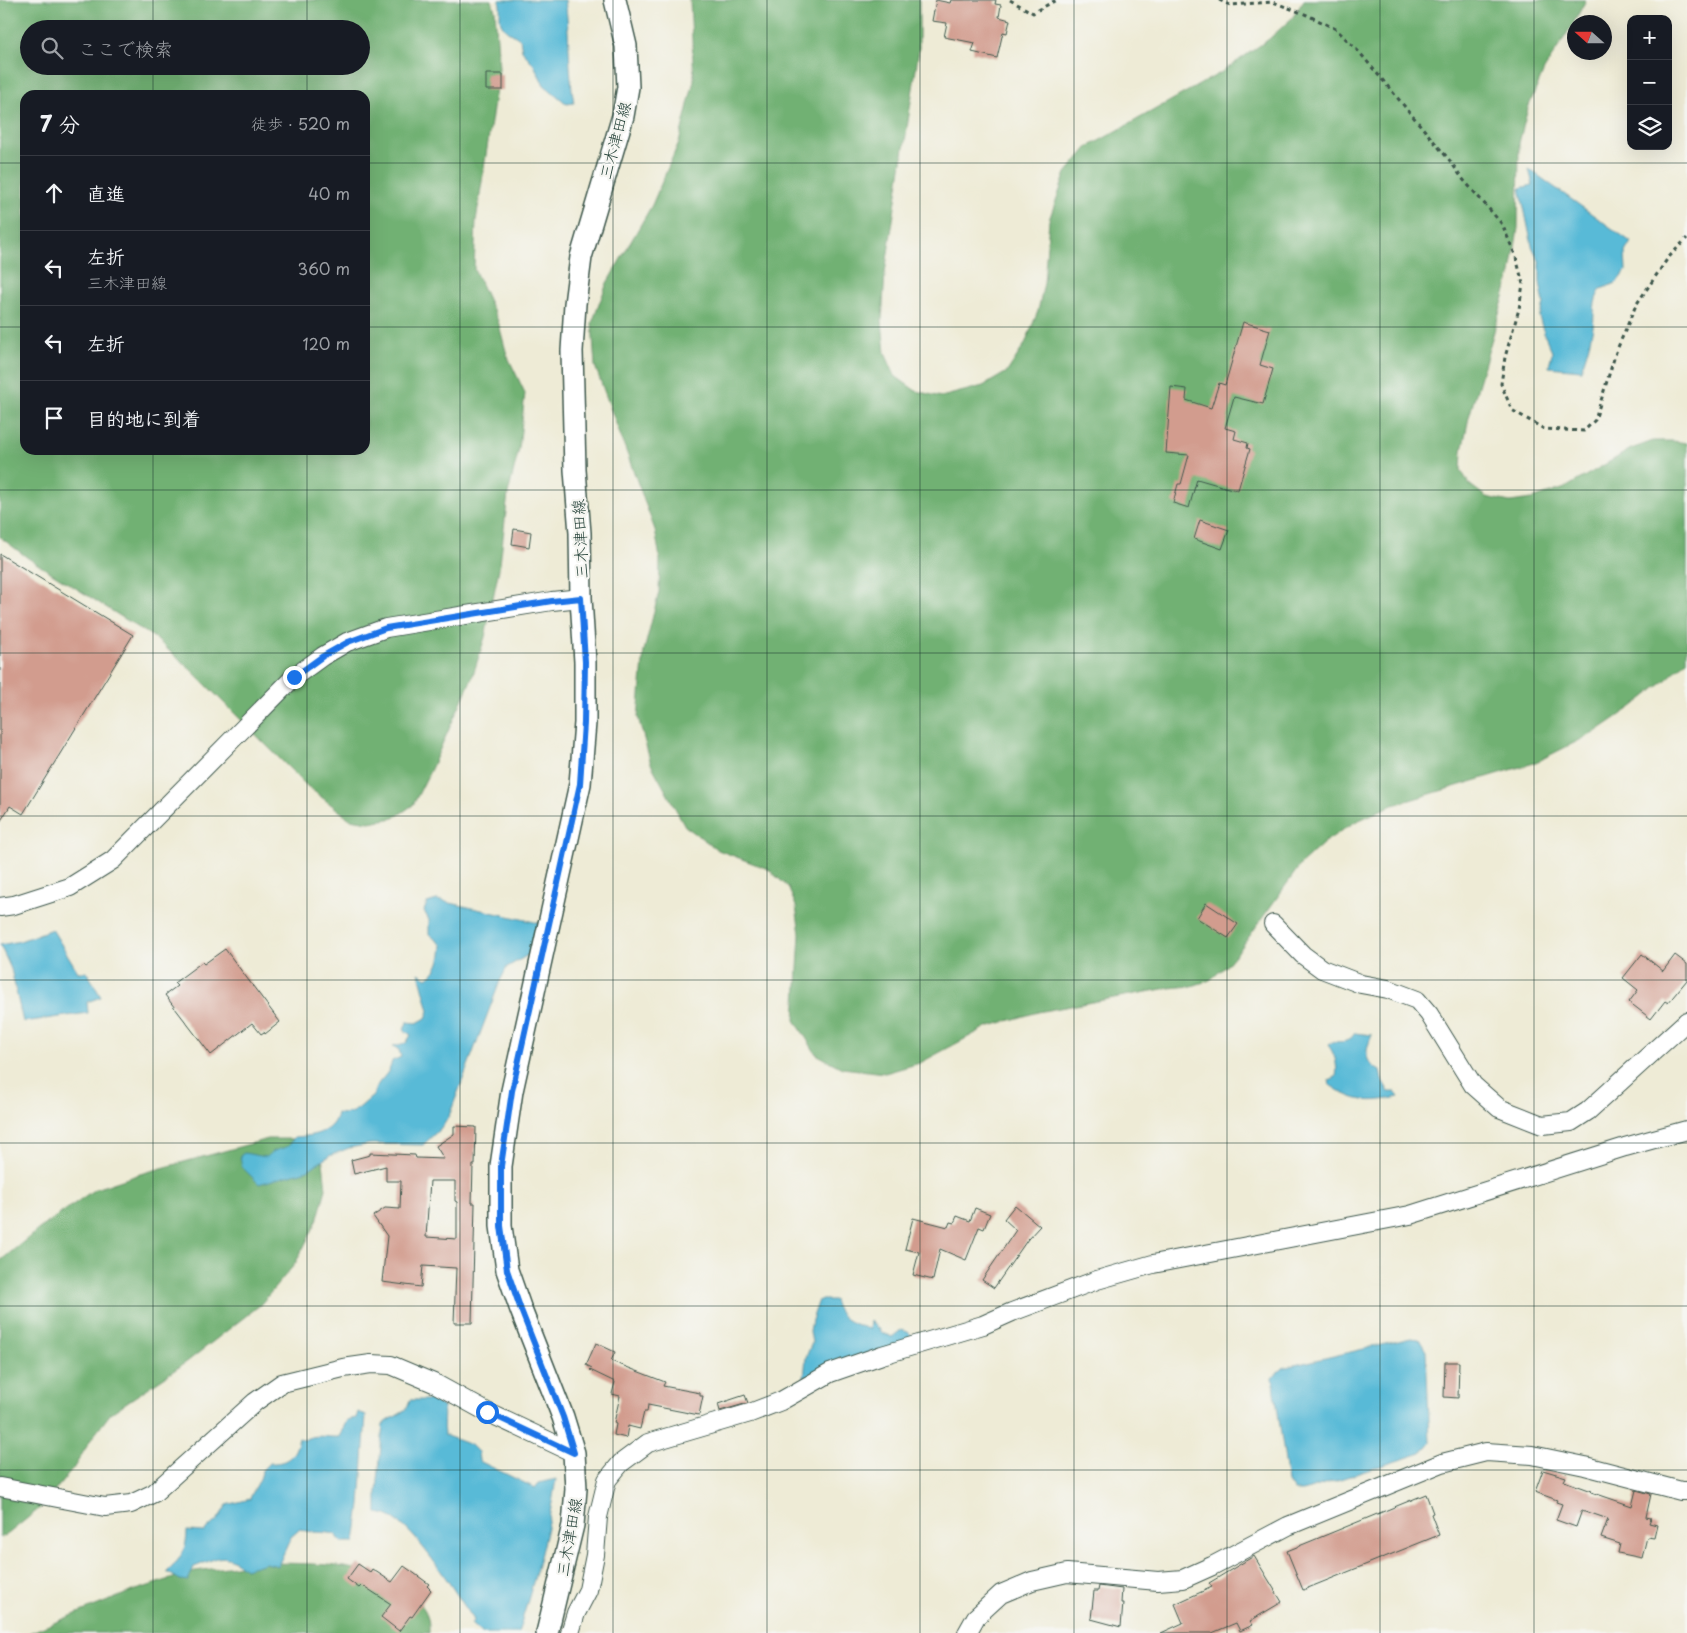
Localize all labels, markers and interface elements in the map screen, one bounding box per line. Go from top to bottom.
north arrow [1567,15,1612,60]
map controls [1627,15,1672,150]
button: + [1627,15,1672,60]
search box [20,20,370,75]
icon: search [38,34,66,62]
text: ここで検索 [78,34,173,62]
button: − [1627,60,1672,105]
street label: 三木津田線 [592,98,636,182]
button: layers [1627,105,1672,150]
text: 7 分 [40,107,80,139]
text: 徒歩 · 520 m [251,111,350,135]
icon: ahead [40,179,68,207]
text: 直進 [87,179,125,207]
text: 40 m [308,181,350,205]
text: 左折 [87,242,125,270]
icon: left [40,254,68,282]
text: 360 m [298,256,350,280]
text: 三木津田線 [87,270,167,294]
icon: left [40,329,68,357]
text: 左折 [87,329,125,357]
text: 120 m [303,331,350,355]
icon: arrive [40,404,68,432]
text: 目的地に到着 [87,404,201,432]
street label: 三木津田線 [565,498,593,580]
route end [283,666,306,689]
route start [476,1401,499,1424]
street label: 三木津田線 [549,1496,587,1578]

